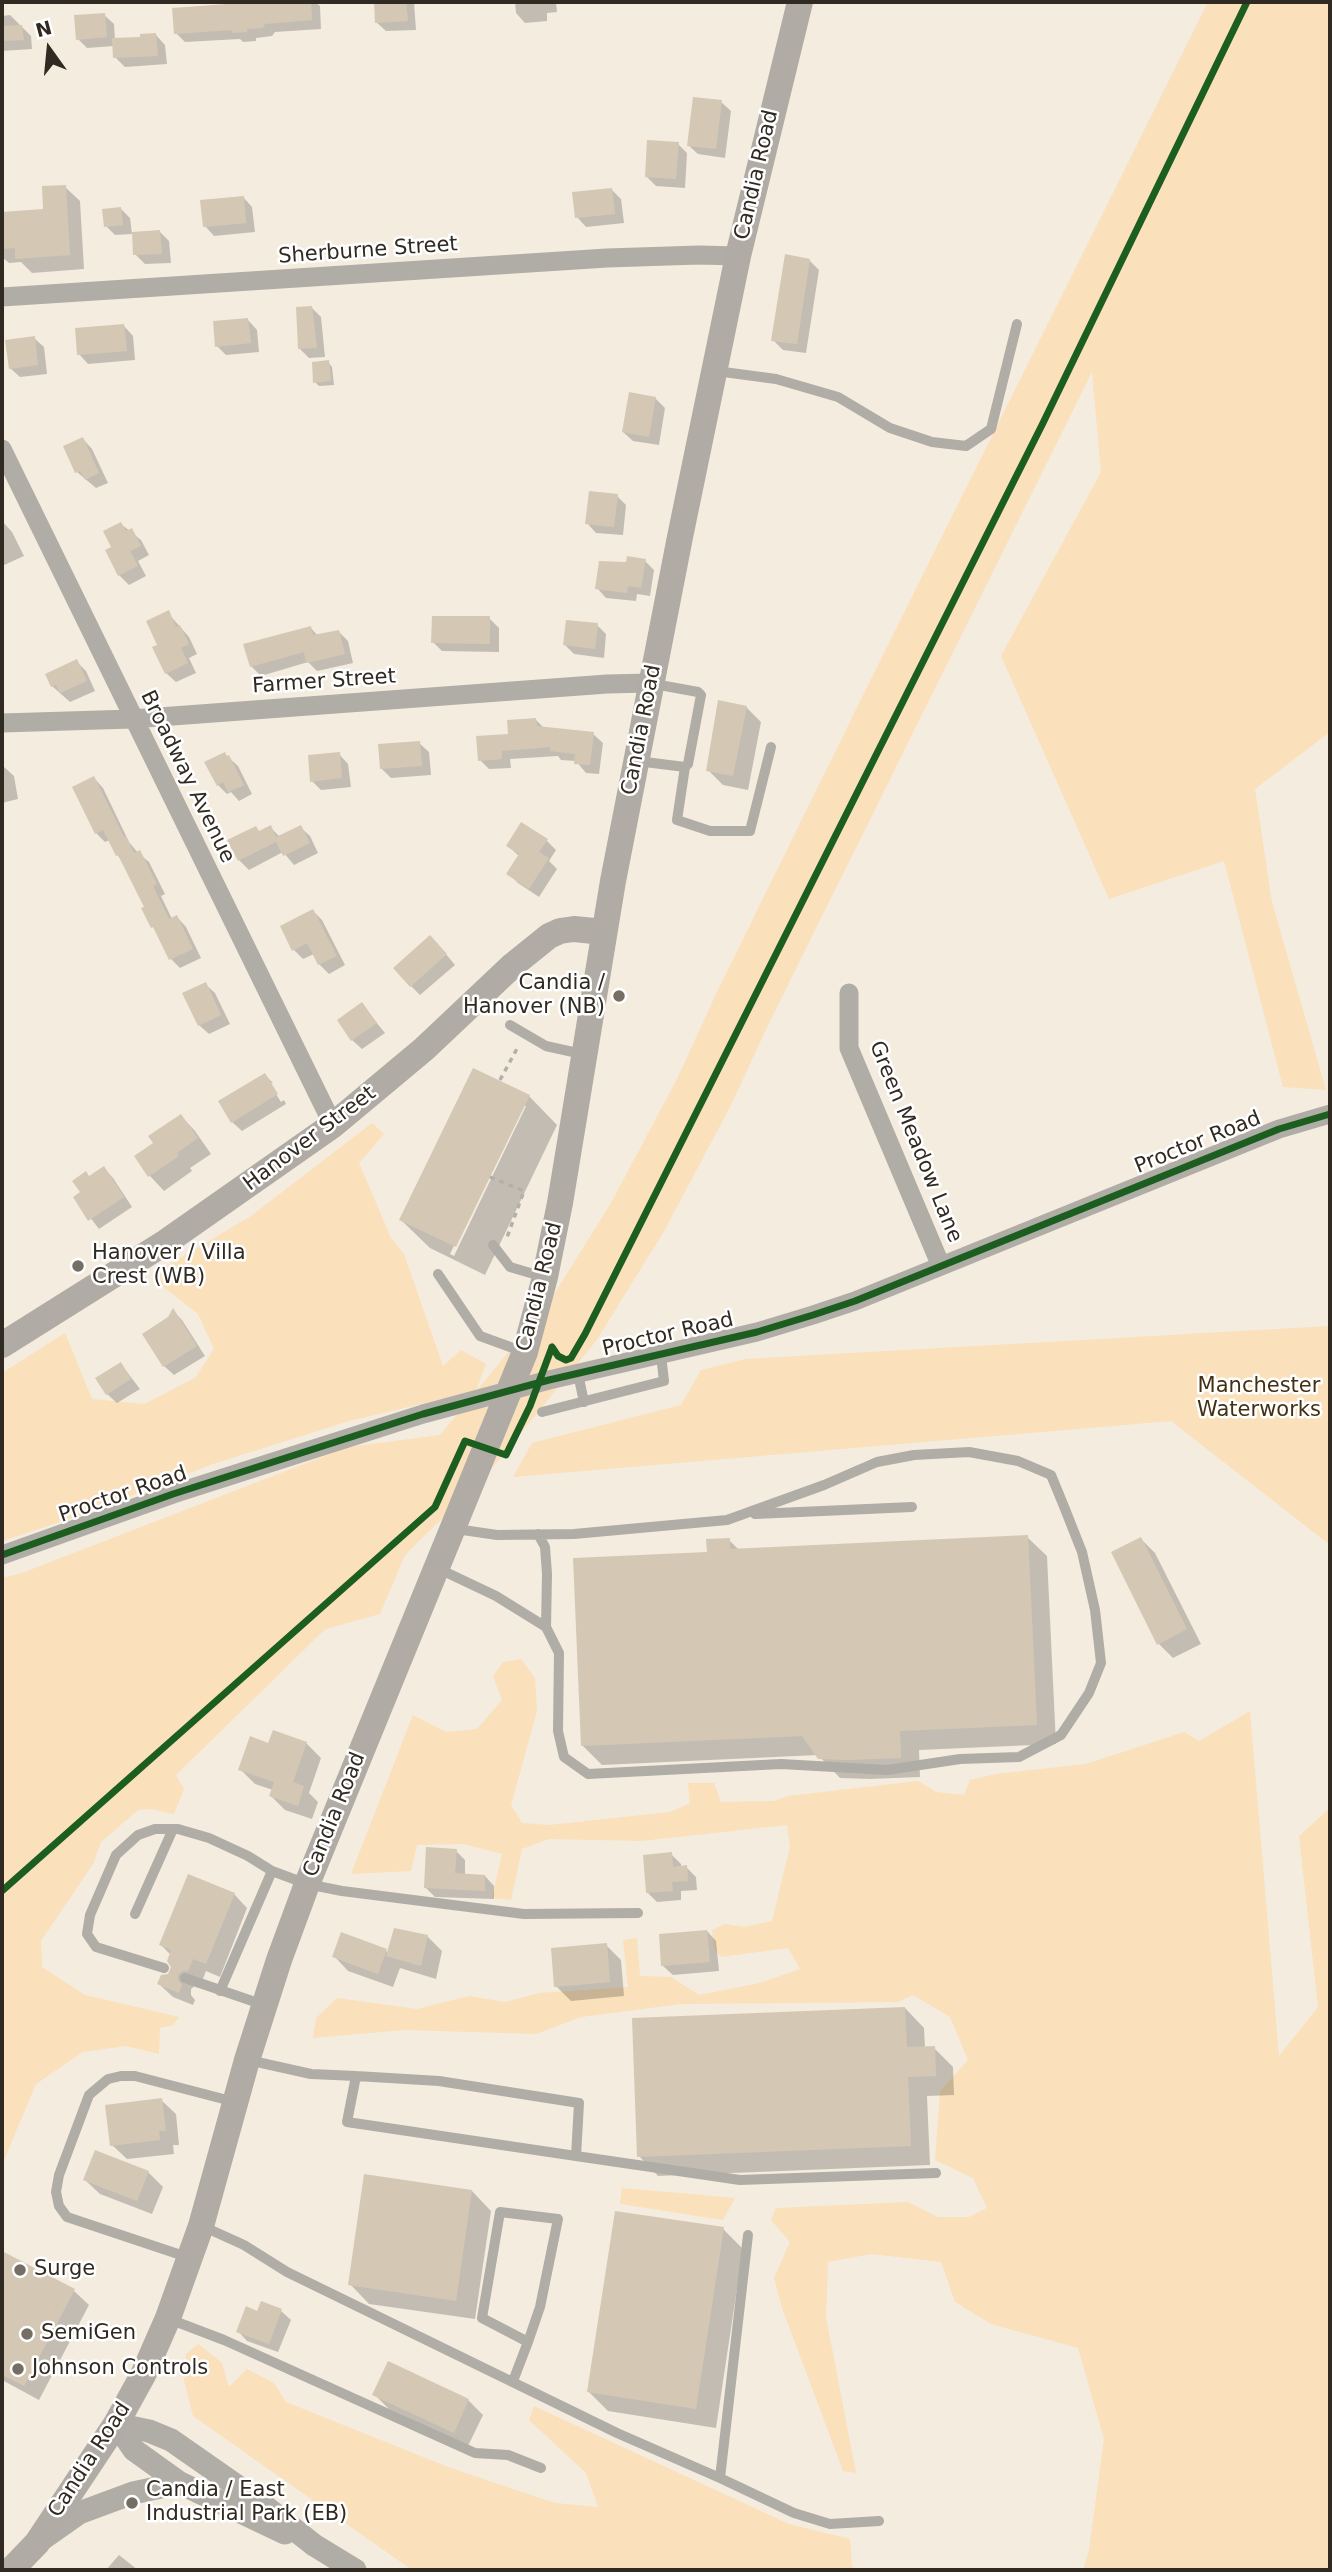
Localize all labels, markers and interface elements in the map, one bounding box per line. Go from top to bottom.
north arrow [14,14,84,84]
text: N [33,16,54,41]
street label: Candia Road [730,108,784,242]
street label: Sherburne Street [277,232,459,270]
street label: Candia Road [617,663,667,797]
street label: Farmer Street [251,664,397,700]
street label: Broadway Avenue [134,687,240,867]
place label: Candia / Hanover (NB) [463,971,605,1021]
marker: Candia / Hanover (NB) [611,988,627,1004]
street label: Green Meadow Lane [863,1038,967,1246]
street label: Hanover Street [239,1081,381,1197]
street label: Proctor Road [1131,1106,1265,1180]
street label: Candia Road [512,1220,568,1354]
place label: Hanover / Villa Crest (WB) [92,1241,246,1291]
marker: Hanover / Villa Crest (WB) [70,1258,86,1274]
street label: Proctor Road [600,1308,736,1362]
park label: Manchester Waterworks [1197,1374,1321,1424]
street label: Proctor Road [56,1461,190,1529]
street label: Candia Road [299,1749,371,1881]
place label: Surge [34,2257,95,2283]
marker: Surge [12,2262,28,2278]
place label: SemiGen [41,2321,136,2347]
marker: SemiGen [19,2326,35,2342]
place label: Johnson Controls [32,2356,208,2382]
marker: Johnson Controls [10,2361,26,2377]
street label: Candia Road [43,2398,137,2522]
place label: Candia / East Industrial Park (EB) [146,2478,347,2528]
marker: Candia / East Industrial Park (EB) [124,2495,140,2511]

